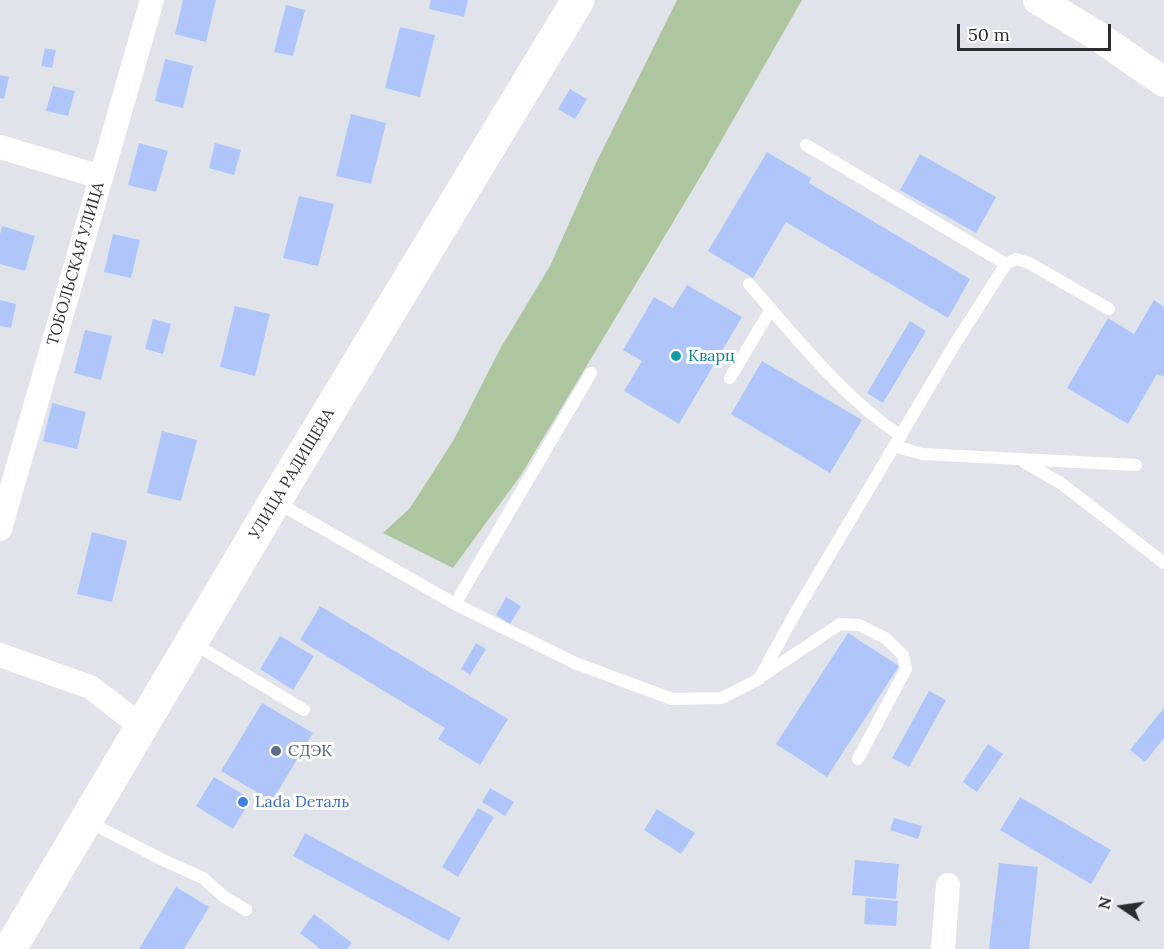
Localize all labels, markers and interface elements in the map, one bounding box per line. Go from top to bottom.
scale bar [960,12,1114,50]
text: 50 m [968,23,1010,46]
street label: ТОБОЛЬСКАЯ УЛИЦА [43,180,109,348]
place label: Кварц [688,346,735,366]
marker: Кварц [669,349,683,363]
street label: УЛИЦА РАДИЩЕВА [245,405,339,543]
place label: СДЭК [288,741,332,761]
marker: СДЭК [269,744,283,758]
place label: Lada Dеталь [255,792,349,812]
marker: Lada Dеталь [236,795,250,809]
north arrow [1092,877,1152,937]
text: N [1093,895,1116,911]

